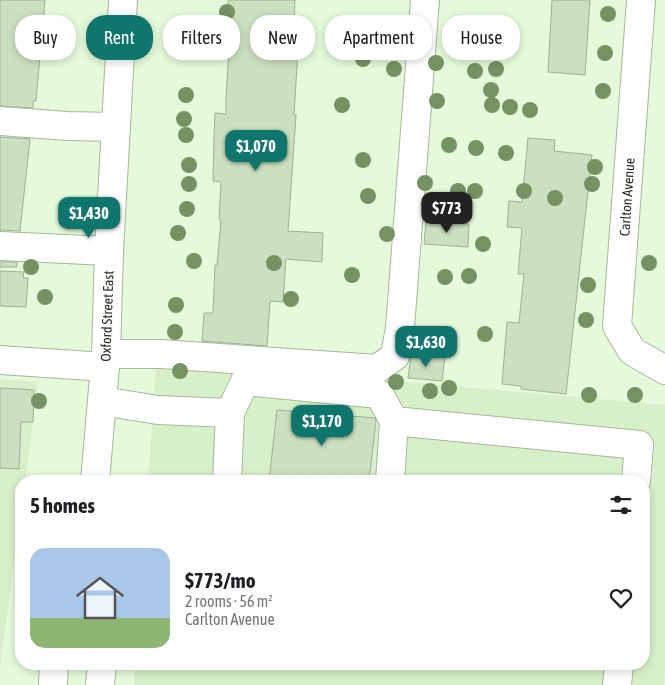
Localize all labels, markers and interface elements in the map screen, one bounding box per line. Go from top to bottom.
chip: Buy [15,15,76,60]
chip: Rent [86,15,153,60]
chip: Filters [163,15,240,60]
chip: New [250,15,315,60]
chip: Apartment [325,15,432,60]
chip: House [442,15,520,60]
pin: $1,070 [215,130,297,172]
text: $1,070 [236,137,276,155]
street label: Carlton Avenue [616,157,638,237]
pin: $773 [417,192,477,234]
pin: $1,430 [48,196,130,239]
text: $773 [432,199,462,217]
text: $1,430 [69,204,109,222]
street label: Oxford Street East [97,270,117,362]
pin: $1,630 [385,326,467,368]
text: $1,630 [406,333,446,351]
pin: $1,170 [281,404,363,447]
text: $1,170 [302,412,342,430]
icon: filters [607,491,635,519]
text: 5 homes [30,493,95,517]
icon: home [70,568,130,628]
text: $773/mo [185,568,256,592]
icon: heart [607,584,635,612]
text: 2 rooms · 56 m² [185,592,273,610]
text: Carlton Avenue [185,610,275,628]

